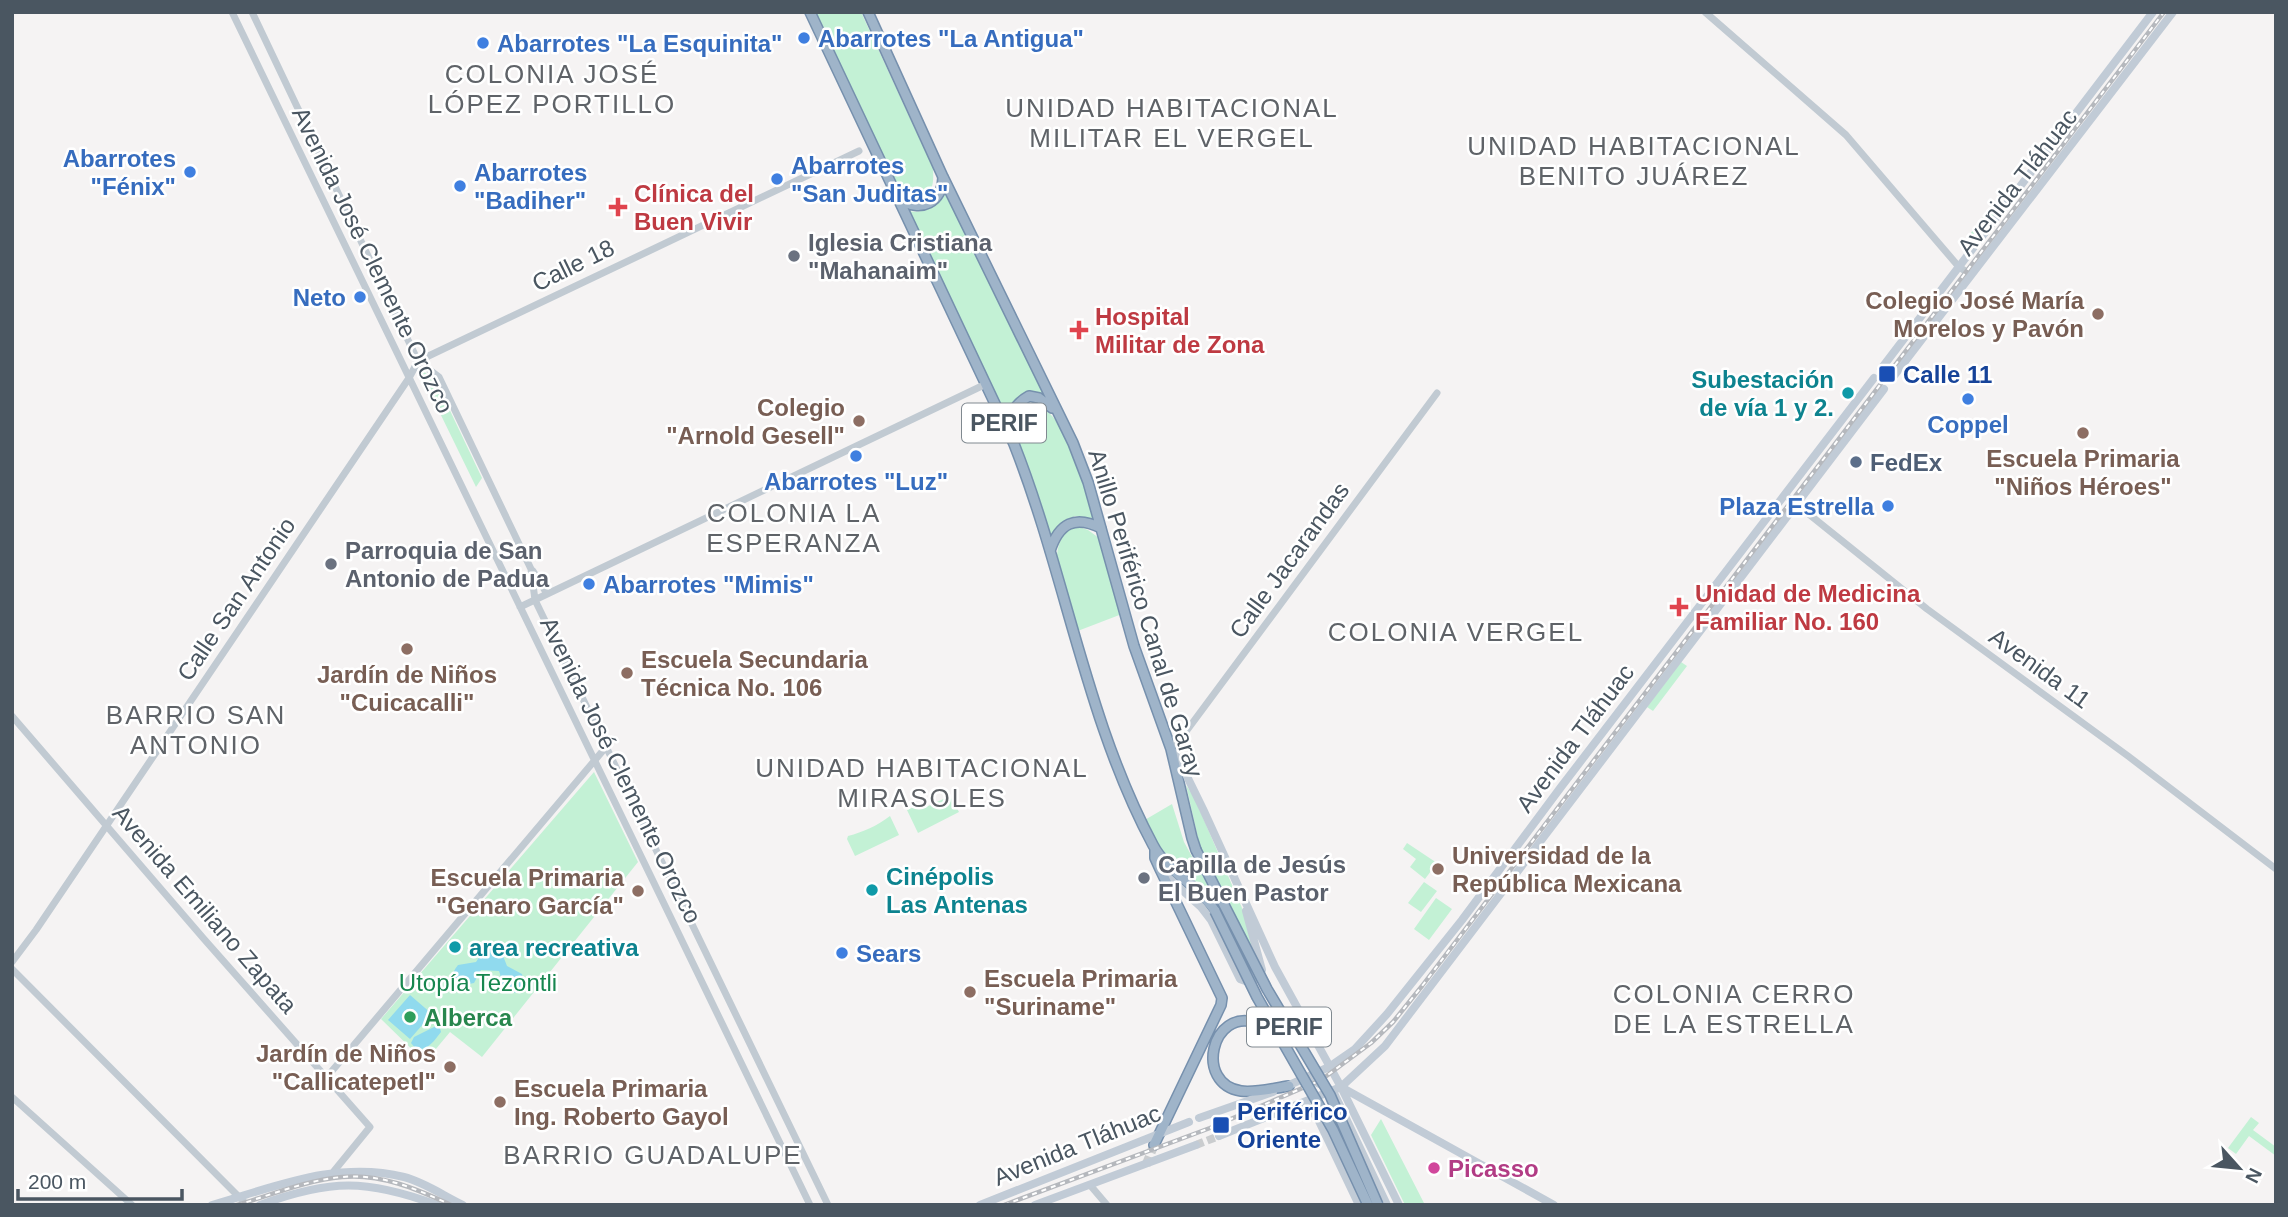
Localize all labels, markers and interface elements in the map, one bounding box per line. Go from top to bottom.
place label: Abarrotes "La Antigua" [818,25,1084,52]
place label: Abarrotes "La Esquinita" [497,30,782,57]
marker: Abarrotes "La Antigua" [796,30,812,46]
marker: Abarrotes "La Esquinita" [475,35,491,51]
district label: COLONIA JOSÉ LÓPEZ PORTILLO [428,59,676,119]
district label: UNIDAD HABITACIONAL MILITAR EL VERGEL [1005,93,1339,153]
street label: Avenida José Clemente Orozco [287,103,459,417]
street label: Avenida Tláhuac [1952,104,2082,260]
district label: UNIDAD HABITACIONAL BENITO JUÁREZ [1467,131,1801,191]
place label: Abarrotes "Fénix" [63,145,176,200]
place label: Abarrotes "San Juditas" [791,152,948,207]
place label: Abarrotes "Badiher" [474,159,587,214]
marker: Abarrotes "Fénix" [182,164,198,180]
marker: Abarrotes "San Juditas" [769,171,785,187]
marker: Abarrotes "Badiher" [452,178,468,194]
place label: Clínica del Buen Vivir [634,180,754,235]
marker: Clínica del Buen Vivir [608,197,628,217]
place label: Iglesia Cristiana "Mahanaim" [808,229,993,284]
street label: Calle 18 [528,234,618,296]
marker: Iglesia Cristiana "Mahanaim" [786,248,802,264]
place label: Neto [293,284,346,311]
place label: Colegio José María Morelos y Pavón [1865,287,2085,342]
marker: Neto [352,289,368,305]
place label: Hospital Militar de Zona [1095,303,1265,358]
marker: Colegio José María Morelos y Pavón [2090,306,2106,322]
marker: Hospital Militar de Zona [1069,320,1089,340]
place label: Calle 11 [1903,361,1992,388]
marker: Calle 11 [1877,364,1897,384]
place label: Subestación de vía 1 y 2. [1691,366,1834,421]
marker: Subestación de vía 1 y 2. [1840,385,1856,401]
marker: Coppel [1960,391,1976,407]
place label: Colegio "Arnold Gesell" [666,394,845,449]
road number: PERIF [962,404,1046,442]
place label: Coppel [1927,411,2009,438]
marker: Colegio "Arnold Gesell" [851,413,867,429]
marker: Escuela Primaria "Niños Héroes" [2075,425,2091,441]
place label: Escuela Primaria "Niños Héroes" [1986,445,2180,500]
street label: Anillo Periférico Canal de Garay [1083,446,1209,780]
marker: Abarrotes "Luz" [848,448,864,464]
place label: FedEx [1870,449,1943,476]
marker: FedEx [1848,454,1864,470]
place label: Abarrotes "Luz" [764,468,948,495]
street label: Calle Jacarandas [1224,477,1354,643]
place label: Plaza Estrella [1719,493,1875,520]
district label: COLONIA LA ESPERANZA [706,498,882,558]
marker: Plaza Estrella [1880,498,1896,514]
street label: Calle San Antonio [171,512,301,686]
place label: Parroquia de San Antonio de Padua [345,537,550,592]
marker: Parroquia de San Antonio de Padua [323,556,339,572]
place label: Abarrotes "Mimis" [603,571,814,598]
marker: Abarrotes "Mimis" [581,576,597,592]
place label: Unidad de Medicina Familiar No. 160 [1695,580,1921,635]
marker: Unidad de Medicina Familiar No. 160 [1669,597,1689,617]
street label: Avenida José Clemente Orozco [535,613,707,927]
district label: COLONIA VERGEL [1328,617,1584,647]
street label: Avenida 11 [1984,622,2096,714]
marker: Jardín de Niños "Cuicacalli" [399,641,415,657]
place label: Escuela Secundaria Técnica No. 106 [641,646,868,701]
street label: Avenida Tláhuac [1511,659,1639,817]
place label: Jardín de Niños "Cuicacalli" [317,661,497,716]
marker: Escuela Secundaria Técnica No. 106 [619,665,635,681]
district label: BARRIO SAN ANTONIO [106,700,286,760]
district label: UNIDAD HABITACIONAL MIRASOLES [755,753,1089,813]
street label: Avenida Emiliano Zapata [107,800,303,1019]
place label: Universidad de la República Mexicana [1452,842,1682,897]
place label: Capilla de Jesús El Buen Pastor [1158,851,1346,906]
marker: Universidad de la República Mexicana [1430,861,1446,877]
place label: Cinépolis Las Antenas [886,863,1028,918]
place label: Escuela Primaria "Genaro García" [431,864,625,919]
marker: Capilla de Jesús El Buen Pastor [1136,870,1152,886]
marker: Cinépolis Las Antenas [864,882,880,898]
marker: Escuela Primaria "Genaro García" [630,883,646,899]
place label: area recreativa [469,934,639,961]
marker: area recreativa [447,939,463,955]
place label: Sears [856,940,921,967]
marker: Sears [834,945,850,961]
place label: Escuela Primaria "Suriname" [984,965,1178,1020]
park label: Utopía Tezontli [399,969,557,996]
district label: COLONIA CERRO DE LA ESTRELLA [1613,979,1855,1039]
marker: Escuela Primaria "Suriname" [962,984,978,1000]
place label: Alberca [424,1004,513,1031]
road number: PERIF [1247,1008,1331,1046]
marker: Alberca [402,1009,418,1025]
place label: Jardín de Niños "Callicatepetl" [256,1040,436,1095]
marker: Jardín de Niños "Callicatepetl" [442,1059,458,1075]
place label: Escuela Primaria Ing. Roberto Gayol [514,1075,729,1130]
marker: Escuela Primaria Ing. Roberto Gayol [492,1094,508,1110]
place label: Periférico Oriente [1237,1098,1348,1153]
street label: Avenida Tláhuac [989,1099,1165,1191]
marker: Periférico Oriente [1211,1115,1231,1135]
north arrow [2204,1133,2274,1203]
district label: BARRIO GUADALUPE [503,1140,803,1170]
place label: Picasso [1448,1155,1539,1182]
scale bar [18,1158,182,1202]
marker: Picasso [1426,1160,1442,1176]
text: N [2241,1165,2266,1186]
text: 200 m [28,1170,86,1193]

